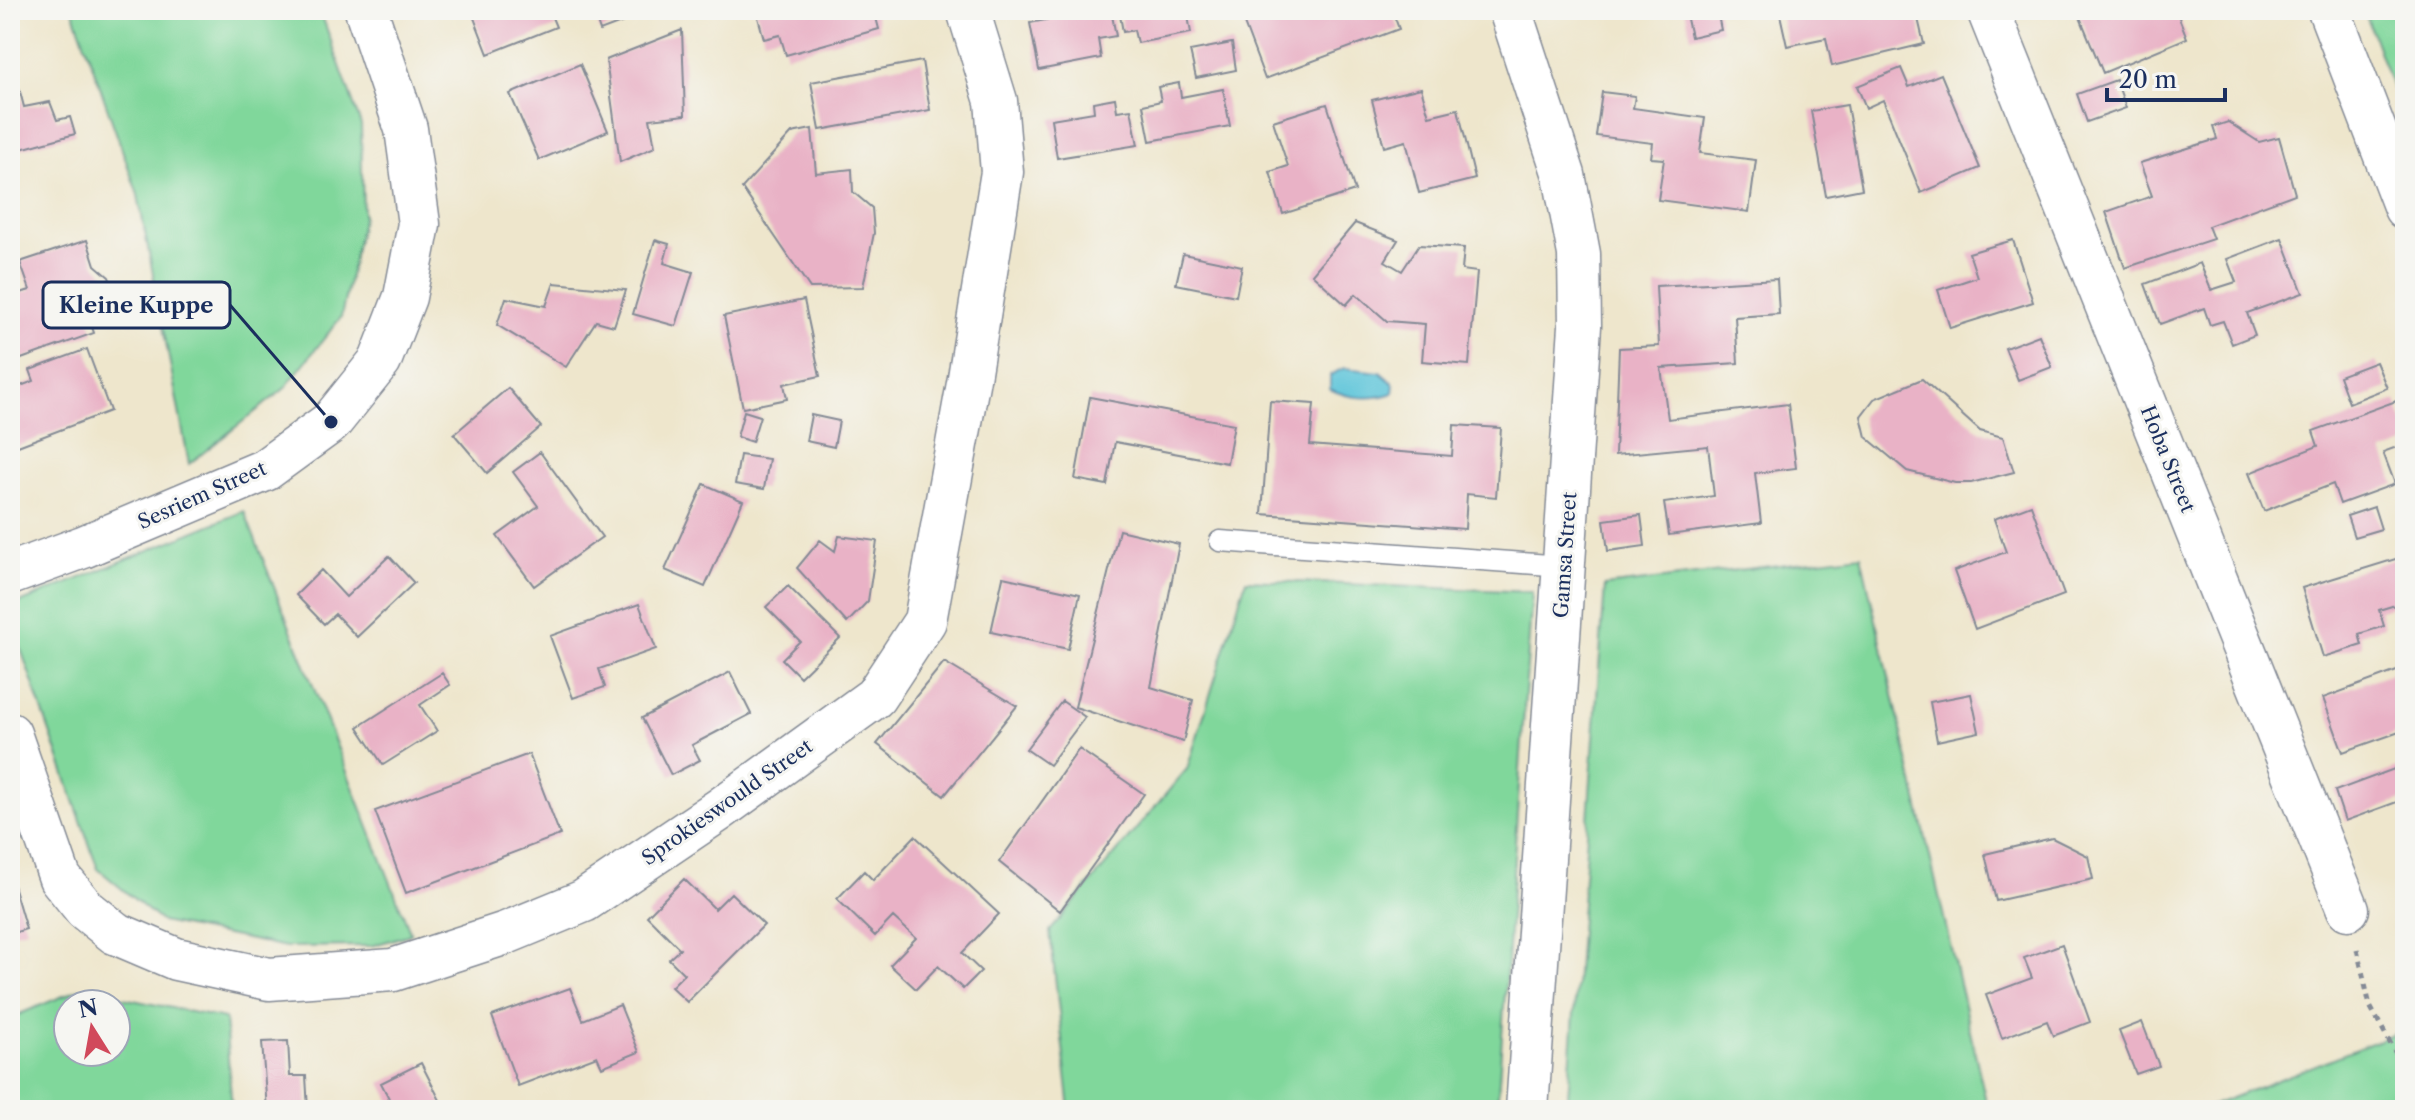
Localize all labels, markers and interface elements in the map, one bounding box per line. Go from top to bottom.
scale bar [2107,52,2225,102]
text: 20 m [2119,65,2177,94]
callout: Kleine Kuppe [43,282,230,328]
text: Kleine Kuppe [59,292,213,319]
street label: Hoba Street [2136,402,2200,516]
street label: Sesriem Street [134,456,270,534]
street label: Gamsa Street [1549,491,1581,619]
street label: Sprokieswould Street [637,734,817,870]
north arrow [52,988,132,1068]
text: N [76,994,100,1024]

